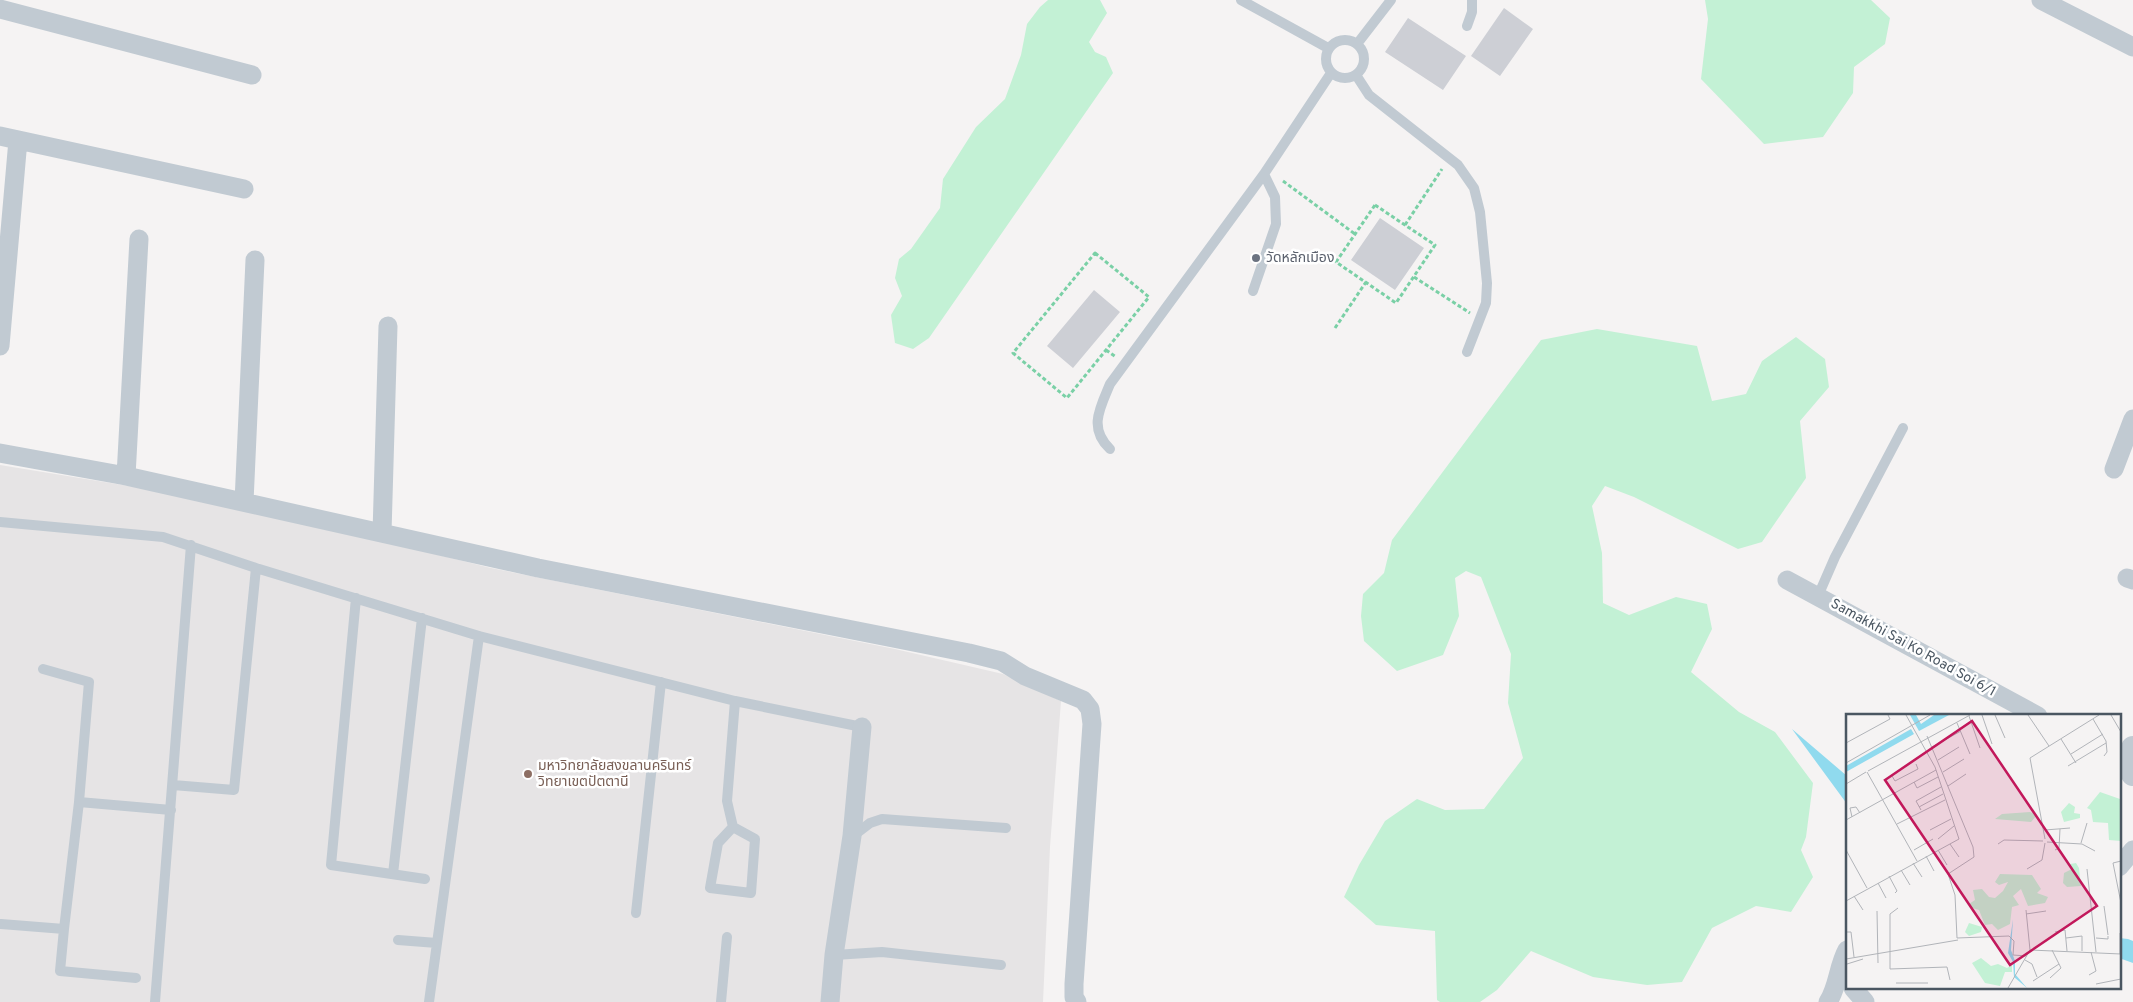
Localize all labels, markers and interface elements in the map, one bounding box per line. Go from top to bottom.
place label: วัดหลักเมือง [1266,250,1334,267]
marker: วัดหลักเมือง [1250,252,1262,264]
street label: Samakkhi Sai Ko Road Soi 6/1 [1827,595,1999,701]
inset map [1846,714,2120,990]
place label: มหาวิทยาลัยสงขลานครินทร์ วิทยาเขตปัตตานี [537,758,692,791]
marker: มหาวิทยาลัยสงขลานครินทร์ วิทยาเขตปัตตานี [522,768,534,780]

